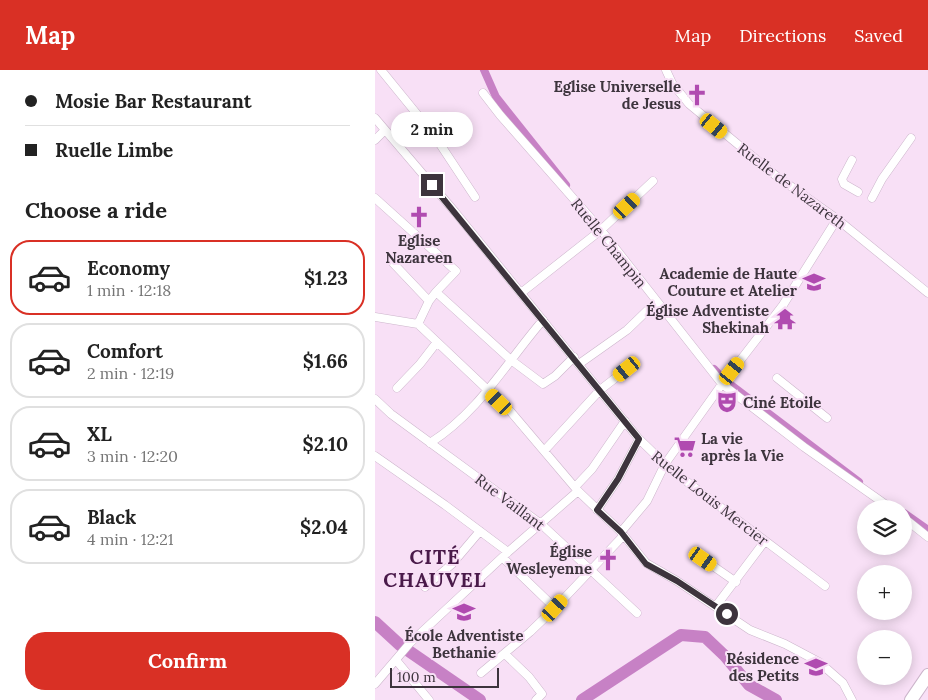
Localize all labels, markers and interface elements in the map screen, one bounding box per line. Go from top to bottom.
text: Map [25,20,75,51]
text: Map [675,24,711,47]
text: Directions [739,24,826,47]
text: Saved [854,24,903,47]
place label: Eglise Universelle de Jesus [553,77,681,113]
church icon: Eglise Universelle de Jesus [684,82,710,108]
text: Mosie Bar Restaurant [55,89,252,113]
car [697,111,730,141]
callout: 2 min [391,112,473,148]
text: 2 min [411,119,453,139]
text: Ruelle Limbe [55,138,173,162]
street label: Ruelle de Nazareth [734,139,850,233]
route end [421,174,443,196]
car [610,190,643,222]
street label: Ruelle Champin [567,194,651,292]
text: Choose a ride [25,196,167,224]
church icon: Eglise Nazareen [406,204,432,230]
place label: Eglise Nazareen [385,231,453,267]
icon: car [27,255,72,300]
text: Economy [87,256,170,280]
place label: Academie de Haute Couture et Atelier [660,264,798,300]
text: $1.23 [304,266,348,290]
school or university icon: Academie de Haute Couture et Atelier [801,269,827,295]
text: 1 min · 12:18 [87,280,171,300]
place label: Église Adventiste Shekinah [646,301,770,337]
temple icon: Église Adventiste Shekinah [772,306,798,332]
icon: car [27,338,72,383]
text: Comfort [87,339,163,363]
text: $1.66 [303,349,348,373]
car [610,354,643,384]
car [716,355,747,387]
text: 2 min · 12:19 [87,363,174,383]
car [482,386,515,418]
theatre icon: Ciné Etoile [714,389,740,415]
place label: Ciné Etoile [743,393,821,412]
icon: car [27,421,72,466]
text: XL [87,422,112,446]
place label: La vie après la Vie [701,429,784,465]
text: $2.10 [302,432,348,456]
supermarket icon: La vie après la Vie [672,434,698,460]
text: 3 min · 12:20 [87,446,178,466]
street label: Ruelle Louis Mercier [648,446,773,550]
street label: Rue Vaillant [471,470,549,535]
map controls [857,500,912,685]
button: layers [857,500,912,555]
icon: car [27,504,72,549]
text: Black [87,505,136,529]
text: $2.04 [300,515,348,539]
text: 4 min · 12:21 [87,529,174,549]
place label: Église Wesleyenne [506,542,592,578]
district label: CITÉ CHAUVEL [383,544,487,592]
car [686,544,719,574]
church icon: Église Wesleyenne [595,547,621,573]
button: + [857,565,912,620]
car [539,592,570,624]
school or university icon: École Adventiste Bethanie [451,599,477,625]
route start [716,603,738,625]
place label: École Adventiste Bethanie [405,626,523,662]
button: − [857,630,912,685]
button: Confirm [25,632,350,690]
place label: Résidence des Petits [726,649,799,685]
school or university icon: Résidence des Petits [803,654,829,680]
scale bar [390,665,499,688]
text: 100 m [397,668,436,686]

